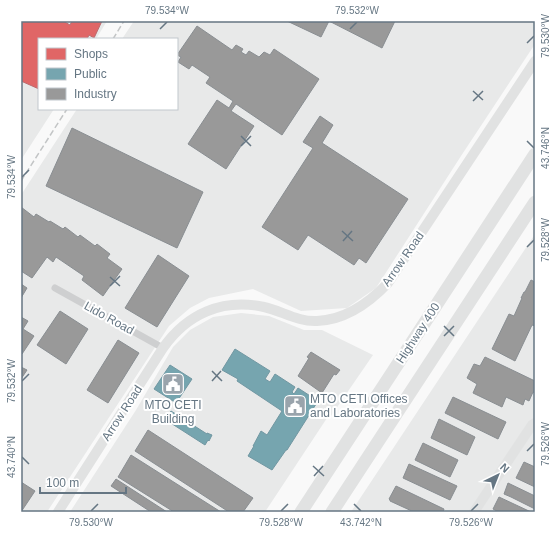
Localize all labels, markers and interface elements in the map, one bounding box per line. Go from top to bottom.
text: 79.534°W [145,5,190,16]
text: 79.532°W [335,5,380,16]
text: 79.530°W [540,13,551,58]
legend [38,38,178,110]
text: Shops [74,47,108,61]
text: Public [74,67,107,81]
text: Industry [74,87,117,101]
text: 43.746°N [540,127,551,169]
text: 79.534°W [6,154,17,199]
text: 79.528°W [540,217,551,262]
street label: Arrow Road [379,229,427,289]
street label: Lido Road [82,299,136,337]
street label: Highway 400 [393,300,443,366]
text: 79.532°W [6,358,17,403]
public building icon: MTO CETI Building [160,371,186,397]
street label: Arrow Road [99,383,145,443]
place label: MTO CETI Offices and Laboratories [310,392,408,420]
public building icon: MTO CETI Offices and Laboratories [282,393,308,419]
place label: MTO CETI Building [144,398,202,426]
text: 79.526°W [540,421,551,466]
text: 43.740°N [6,436,17,478]
north arrow [478,455,518,495]
text: N [498,461,512,475]
scale bar [40,469,126,495]
text: 100 m [46,476,79,490]
text: 79.530°W [69,517,114,528]
text: 79.528°W [259,517,304,528]
text: 43.742°N [340,517,382,528]
text: 79.526°W [449,517,494,528]

